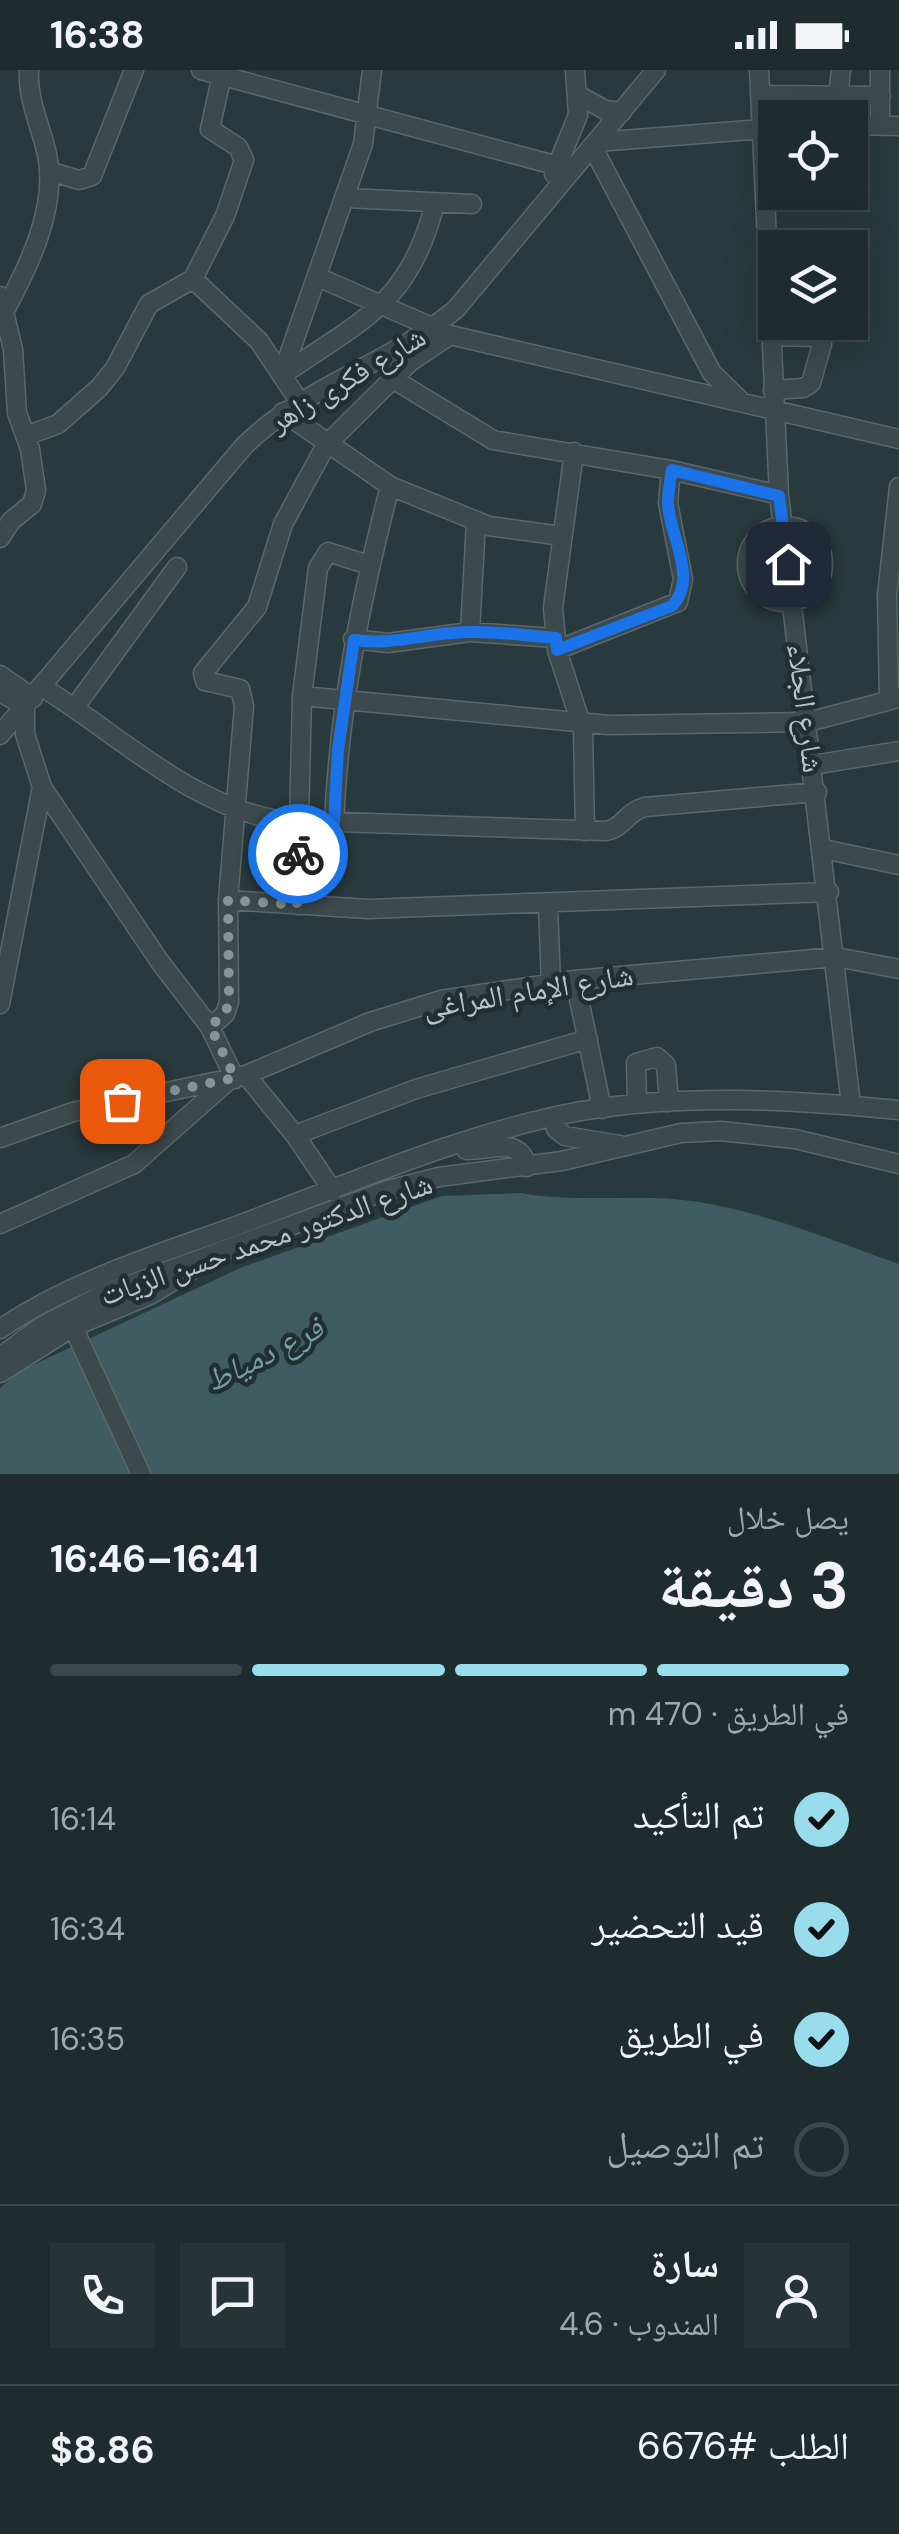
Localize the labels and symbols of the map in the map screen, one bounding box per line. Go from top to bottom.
street label: شارع فكرى زاهر [261,317,433,442]
pin [746,522,831,607]
street label: شارع الجلاء [779,641,833,775]
courier [248,804,348,904]
street label: شارع الإمام المراغى [420,955,636,1027]
pin [80,1059,165,1144]
street label: شارع الدكتور محمد حسن الزيات [95,1164,437,1314]
water label: فرع دمياط [198,1306,331,1401]

